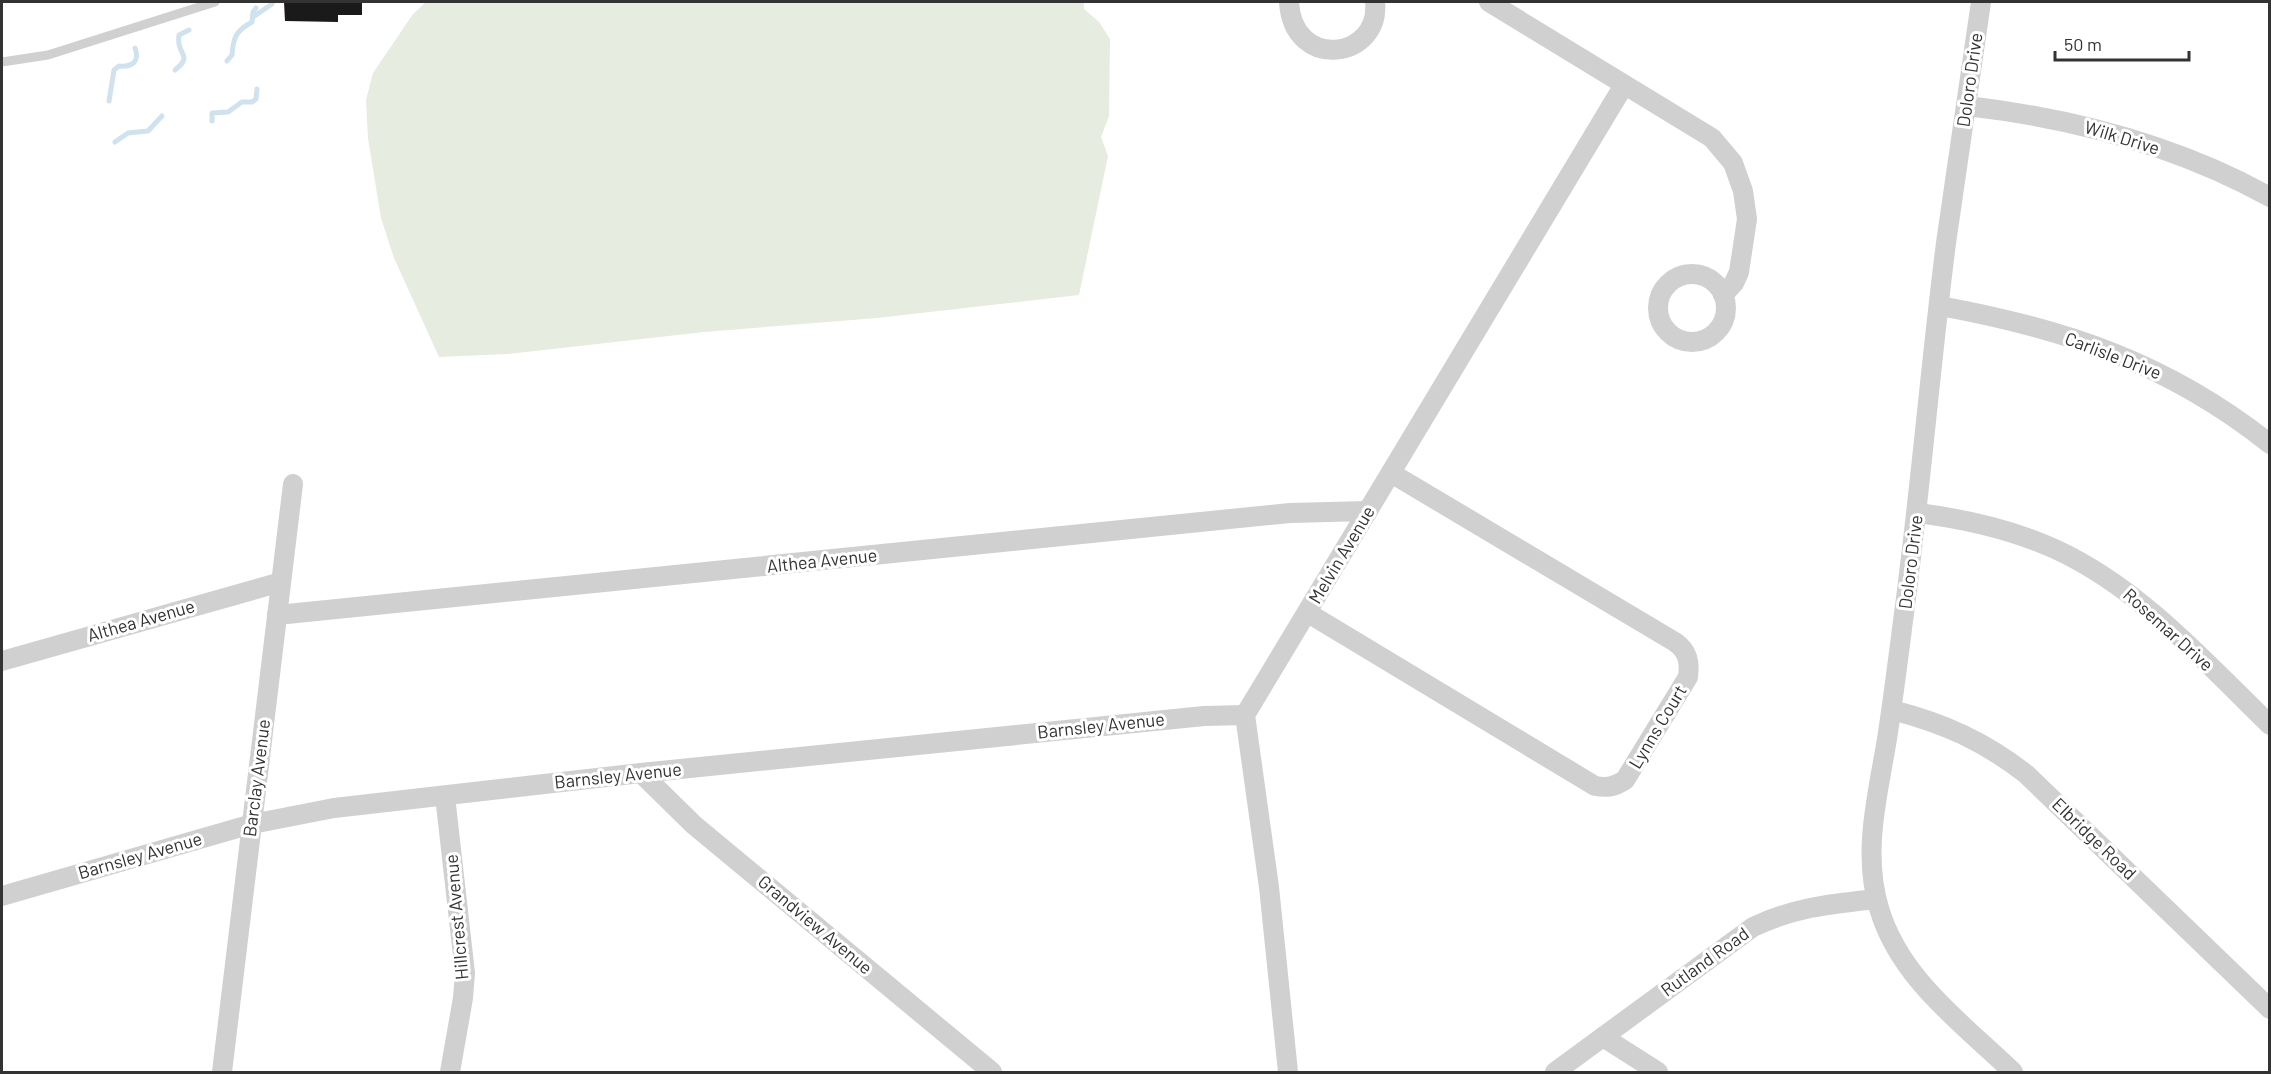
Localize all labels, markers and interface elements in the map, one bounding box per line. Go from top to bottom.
scale bar [2055,24,2188,62]
street label: Doloro Drive [1952,31,1987,128]
text: 50 m [2064,33,2102,55]
street label: Wilk Drive [2082,115,2162,159]
street label: Carlisle Drive [2062,327,2165,384]
street label: Melvin Avenue [1303,502,1379,607]
street label: Doloro Drive [1893,513,1927,610]
street label: Althea Avenue [766,543,878,577]
street label: Rosemar Drive [2119,583,2218,675]
street label: Althea Avenue [84,594,197,646]
street label: Lynns Court [1624,681,1691,772]
street label: Barnsley Avenue [1036,707,1166,743]
street label: Barclay Avenue [238,718,274,838]
street label: Barnsley Avenue [553,757,683,793]
street label: Elbridge Road [2048,793,2141,884]
street label: Barnsley Avenue [75,827,204,883]
street label: Hillcrest Avenue [440,853,472,981]
street label: Grandview Avenue [754,870,877,978]
street label: Rutland Road [1656,922,1753,1000]

